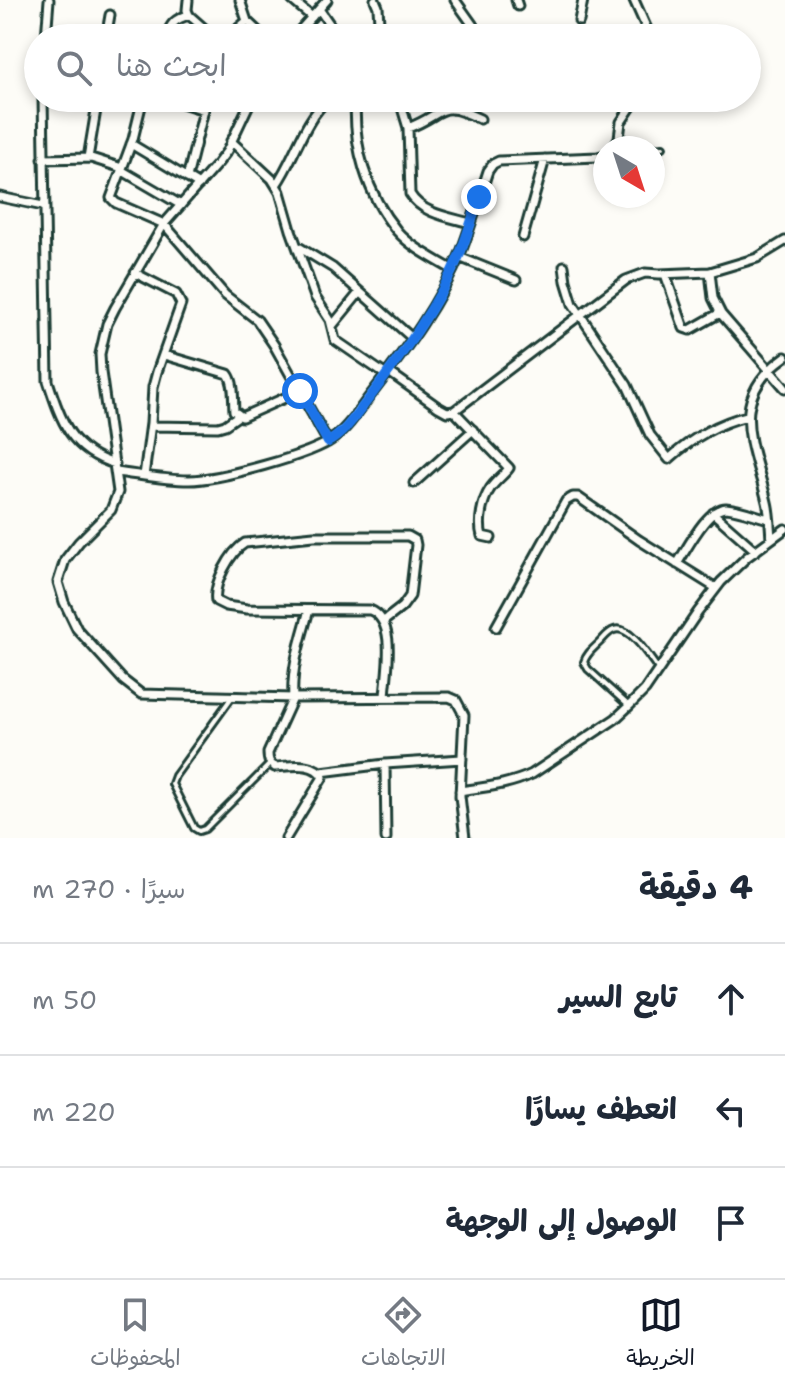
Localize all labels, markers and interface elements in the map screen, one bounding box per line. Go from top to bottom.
search box [24,24,761,112]
text: ابحث هنا [116,45,227,86]
icon: search [52,46,96,90]
north arrow [593,136,665,208]
route end [461,179,497,215]
route start [282,373,318,409]
text: 4 دقيقة [639,864,753,910]
text: سيرًا · 270 m [32,871,186,906]
text: تابع السير [560,976,677,1017]
icon: ahead [709,977,753,1021]
text: 50 m [32,982,97,1017]
text: انعطف يسارًا [525,1088,677,1129]
icon: left [709,1089,753,1133]
text: 220 m [32,1094,116,1129]
text: الوصول إلى الوجهة [445,1200,677,1241]
icon: arrive [709,1201,753,1245]
tab: المحفوظات [90,1293,181,1377]
tab: الاتجاهات [361,1293,446,1377]
tab: الخريطة [626,1293,695,1377]

